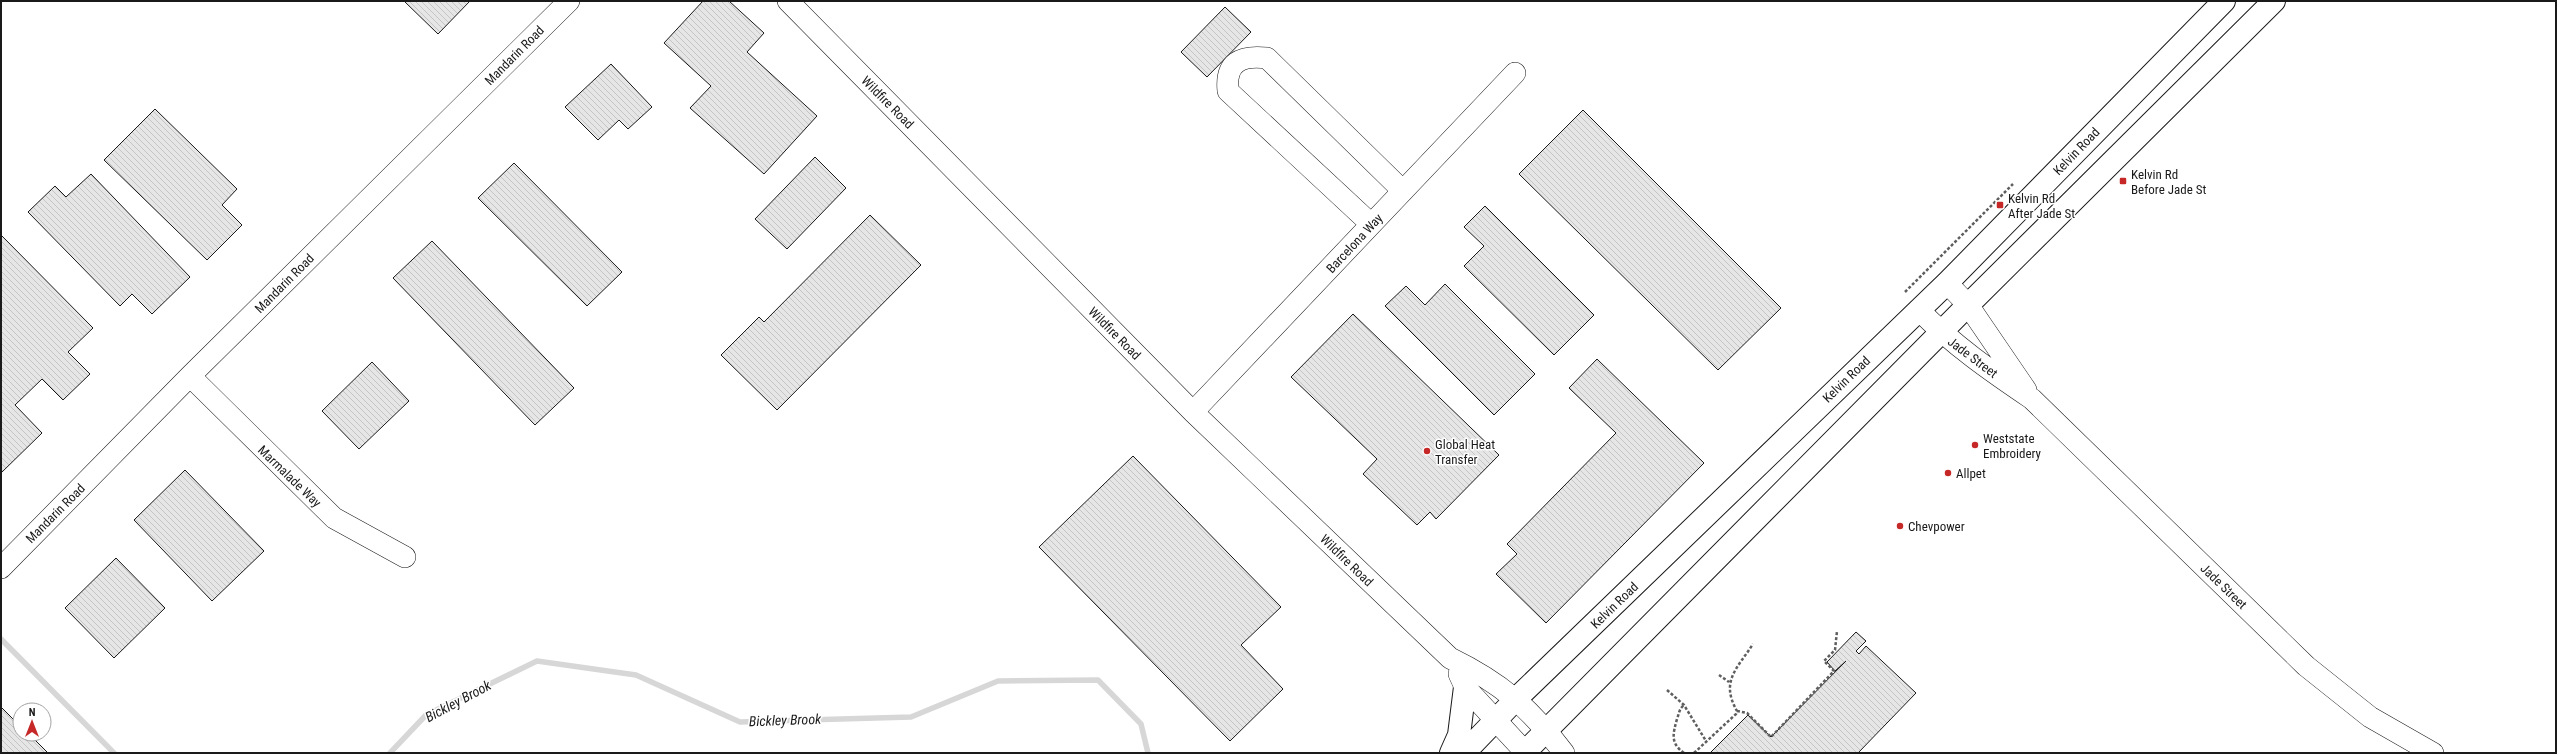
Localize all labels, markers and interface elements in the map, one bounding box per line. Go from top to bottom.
street label: Mandarin Road [482,23,547,88]
street label: Wildfire Road [858,73,917,132]
street label: Kelvin Road [2050,125,2103,178]
place label: Kelvin Rd Before Jade St [2131,167,2207,197]
marker: Kelvin Rd Before Jade St [2118,176,2128,186]
place label: Kelvin Rd After Jade St [2008,191,2075,221]
marker: Kelvin Rd After Jade St [1995,200,2005,210]
street label: Barcelona Way [1323,210,1386,276]
street label: Mandarin Road [252,251,317,316]
street label: Wildfire Road [1085,304,1144,363]
street label: Jade Street [1945,334,2001,381]
street label: Kelvin Road [1820,353,1873,406]
place label: Weststate Embroidery [1983,431,2042,461]
place label: Global Heat Transfer [1435,437,1495,467]
marker: Weststate Embroidery [1970,440,1980,450]
street label: Marmalade Way [255,442,325,511]
marker: Global Heat Transfer [1422,446,1432,456]
place label: Allpet [1956,466,1986,481]
marker: Allpet [1943,468,1953,478]
street label: Mandarin Road [23,481,88,546]
place label: Chevpower [1908,519,1965,534]
marker: Chevpower [1895,521,1905,531]
street label: Wildfire Road [1317,531,1376,589]
street label: Jade Street [2197,561,2250,612]
street label: Kelvin Road [1588,579,1641,632]
water label: Bickley Brook [422,677,494,725]
north arrow [12,702,52,742]
text: N [29,706,36,719]
water label: Bickley Brook [749,711,822,729]

